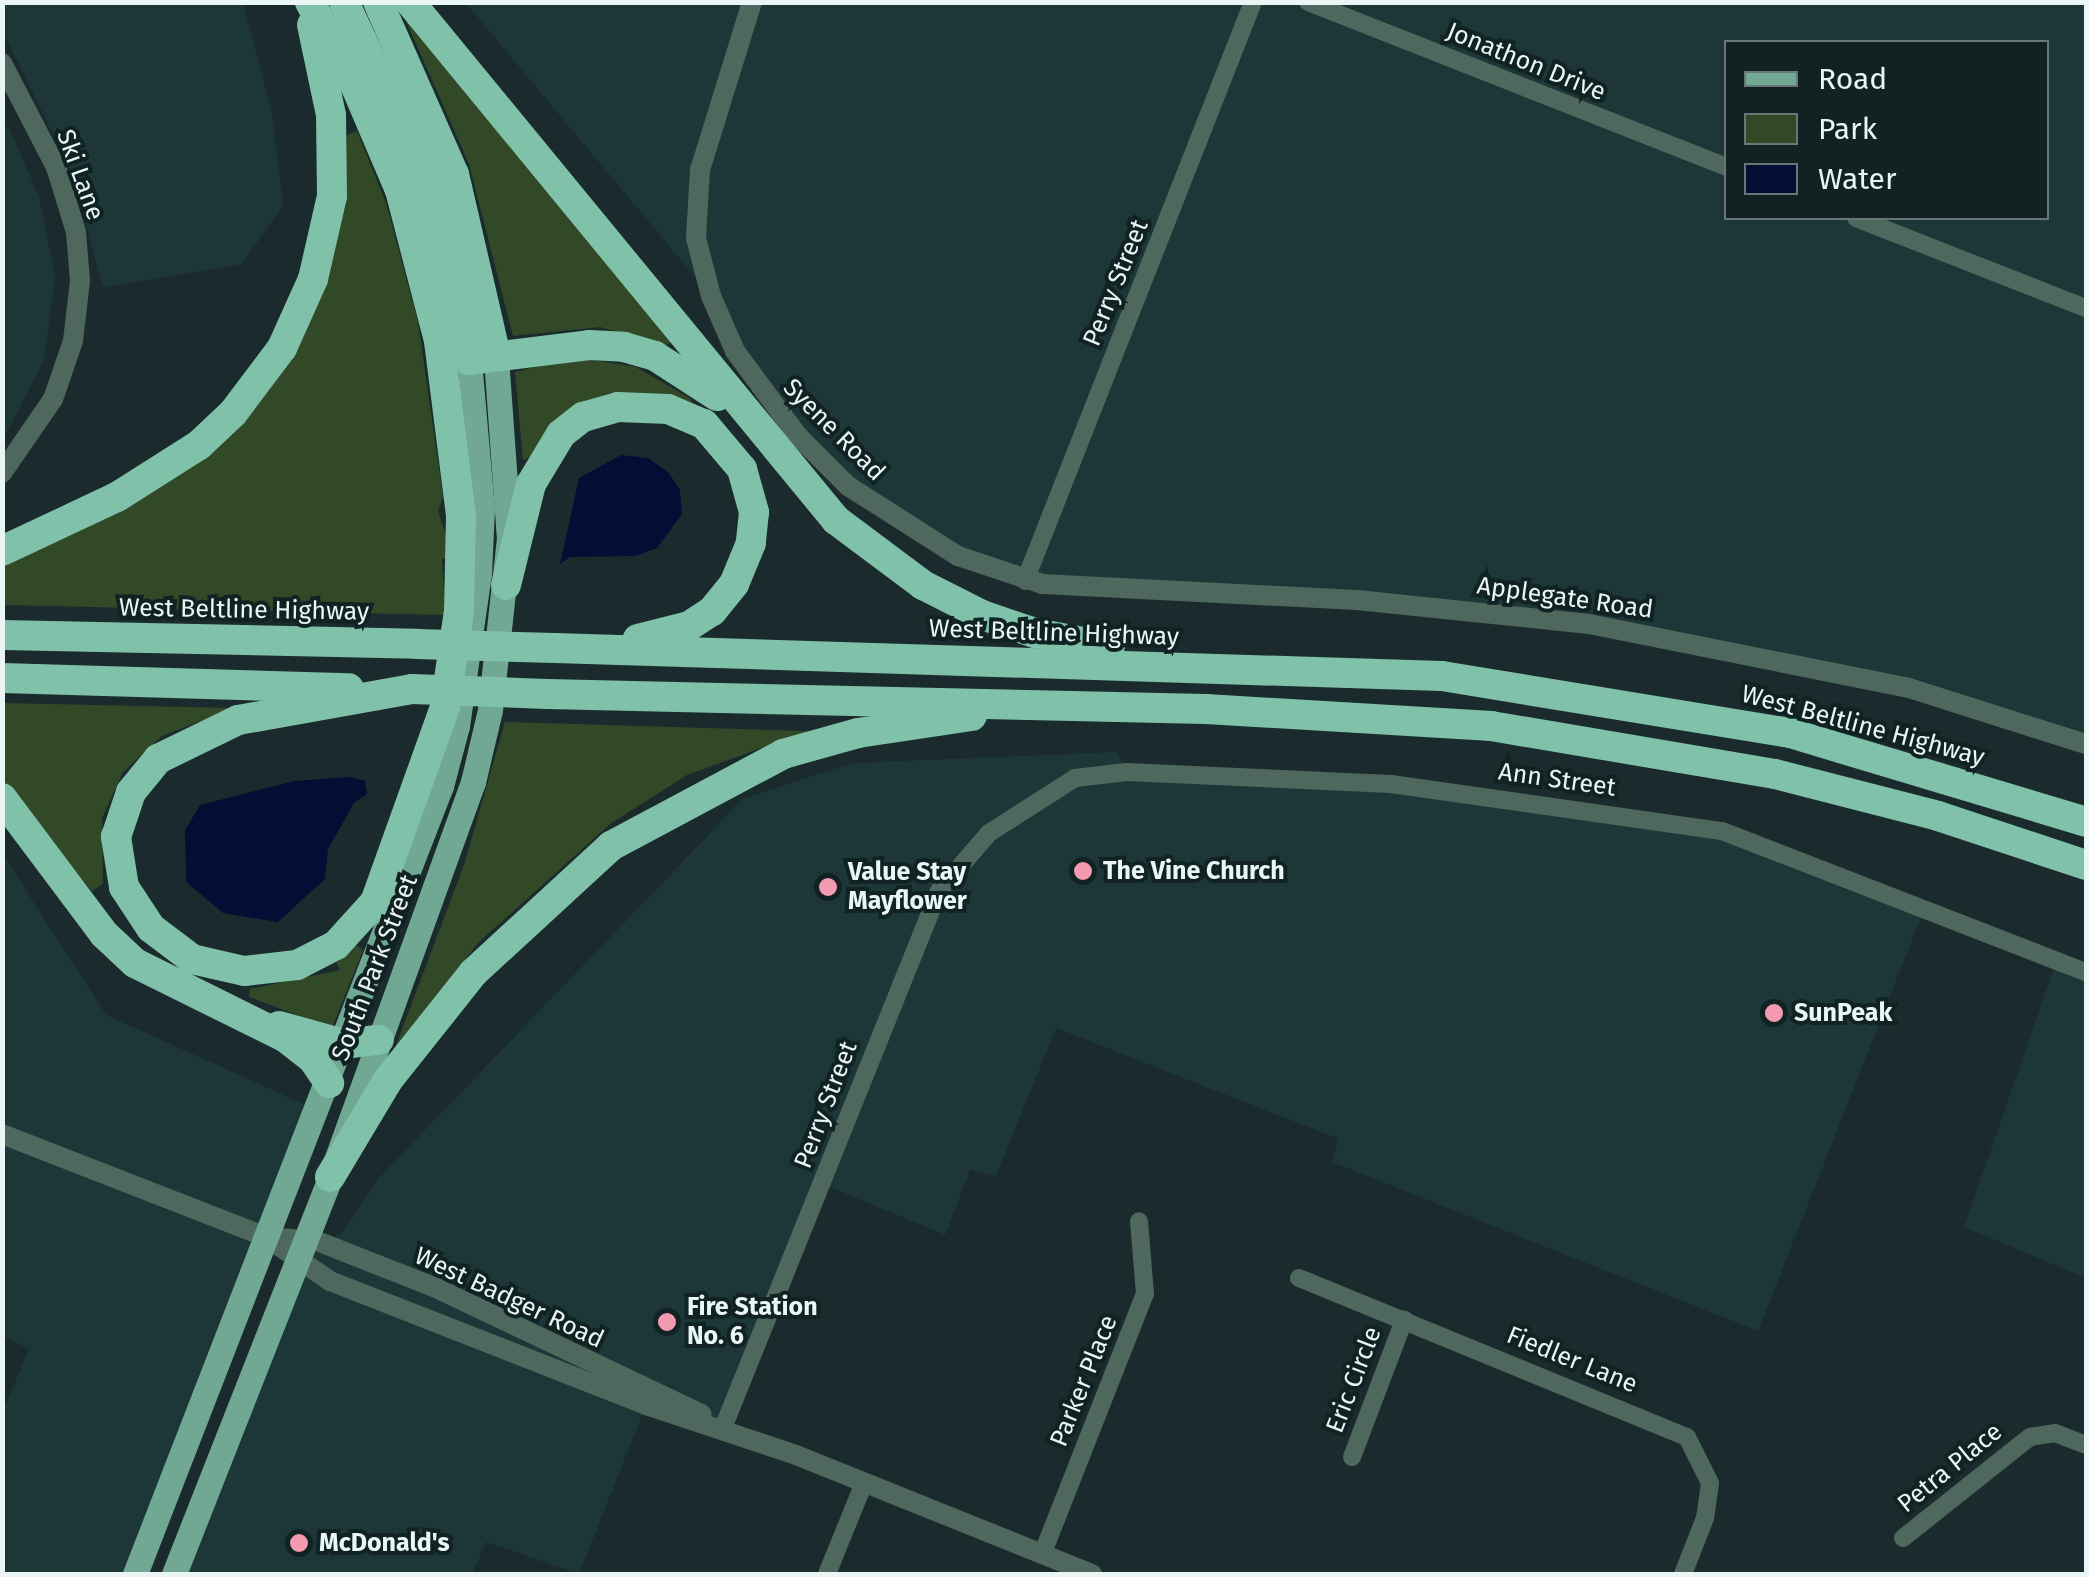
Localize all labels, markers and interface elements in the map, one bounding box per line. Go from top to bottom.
street label: Jonathon Drive [1442,17,1610,107]
legend [1724,40,2049,220]
text: Road [1818,61,1887,97]
text: Park [1818,111,1877,147]
street label: Ski Lane [50,126,110,224]
text: Water [1818,161,1897,197]
street label: Perry Street [1077,216,1155,350]
street label: Syene Road [777,373,891,487]
street label: Applegate Road [1475,571,1655,625]
street label: West Beltline Highway [119,593,369,627]
street label: West Beltline Highway [928,614,1180,652]
street label: West Beltline Highway [1738,679,1988,773]
street label: Ann Street [1496,757,1618,803]
place label: The Vine Church [1103,856,1285,886]
place label: Value Stay Mayflower [848,858,967,917]
marker: The Vine Church [1072,860,1094,882]
street label: South Park Street [326,871,424,1065]
marker: Value Stay Mayflower [817,876,839,898]
place label: SunPeak [1794,998,1892,1028]
marker: SunPeak [1763,1002,1785,1024]
street label: Perry Street [788,1037,864,1173]
street label: West Badger Road [410,1241,608,1355]
place label: Fire Station No. 6 [687,1293,818,1352]
marker: Fire Station No. 6 [656,1311,678,1333]
street label: Parker Place [1044,1311,1124,1451]
street label: Fiedler Lane [1502,1320,1642,1400]
street label: Eric Circle [1320,1323,1388,1437]
street label: Petra Place [1892,1417,2008,1519]
place label: McDonald's [319,1528,449,1558]
marker: McDonald's [288,1532,310,1554]

